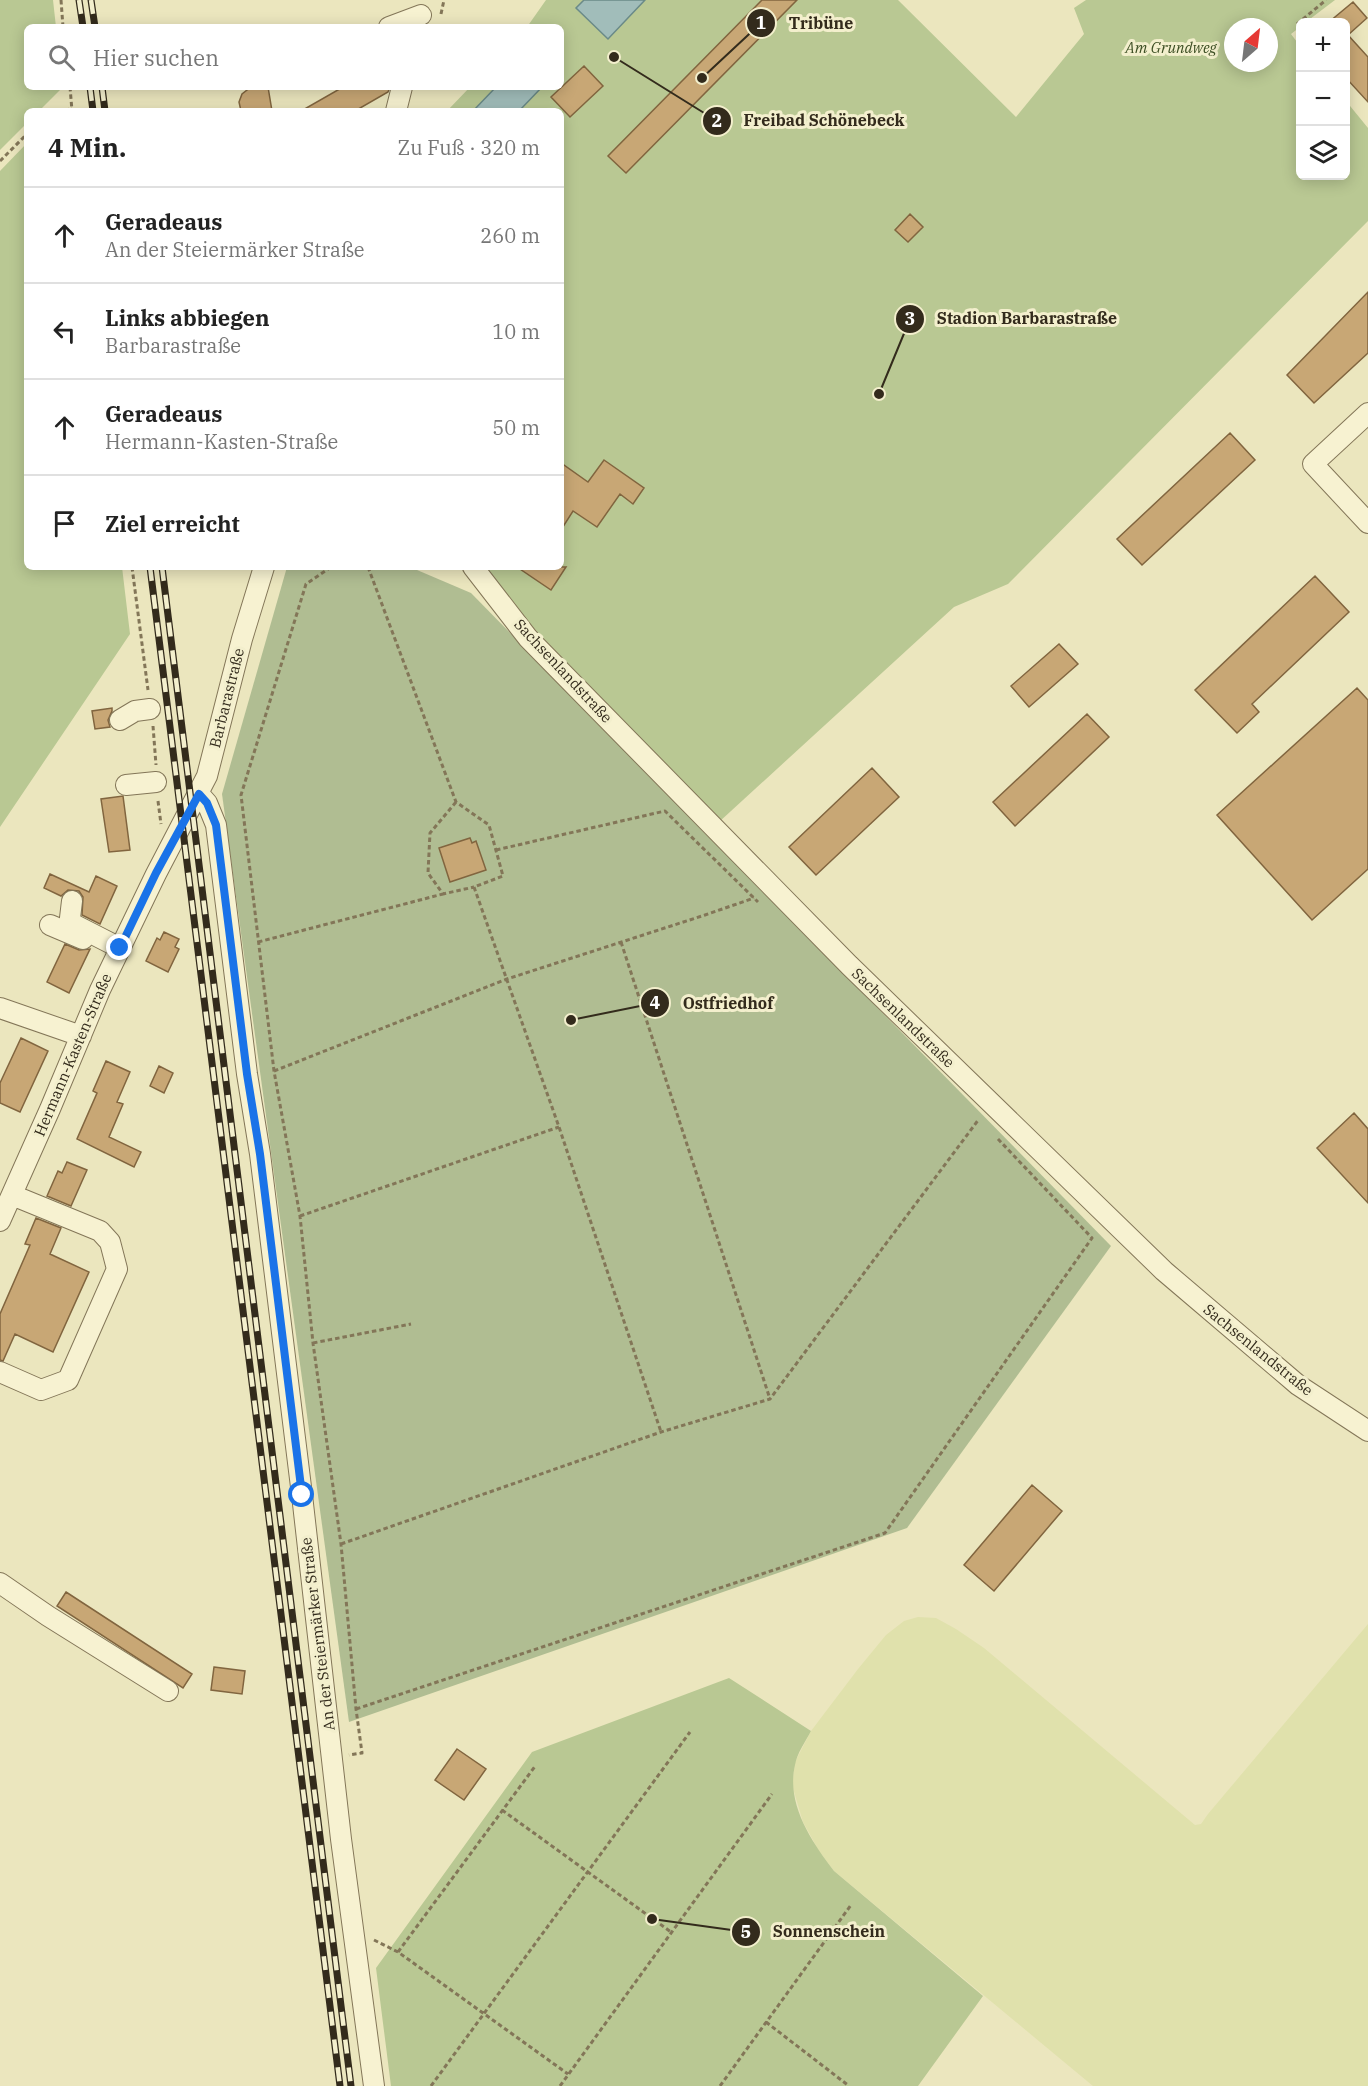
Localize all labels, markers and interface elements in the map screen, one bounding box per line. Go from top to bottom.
callout: Tribüne [746,6,865,40]
text: 1 [756,11,767,34]
text: Tribüne [789,13,853,33]
north arrow [1224,18,1278,72]
map controls [1296,18,1350,180]
button: + [1296,18,1350,72]
search box [24,24,564,90]
park label: Am Grundweg [1124,38,1218,57]
icon: search [45,41,78,74]
text: Hier suchen [93,43,219,72]
button: − [1296,72,1350,126]
callout: Freibad Schönebeck [702,104,917,138]
text: 2 [712,109,722,132]
text: Freibad Schönebeck [744,110,905,130]
button: layers [1296,126,1350,180]
text: 4 Min. [48,130,126,164]
text: Zu Fuß · 320 m [398,134,540,161]
text: Geradeaus [105,207,222,236]
icon: ahead [48,219,81,252]
text: 260 m [480,222,540,249]
text: An der Steiermärker Straße [105,236,365,263]
callout: Stadion Barbarastraße [895,302,1129,336]
text: Links abbiegen [105,303,270,332]
text: 3 [905,307,915,330]
text: Stadion Barbarastraße [937,308,1117,328]
icon: left [48,315,81,348]
text: 10 m [492,318,540,345]
text: Barbarastraße [105,332,241,359]
text: Geradeaus [105,399,222,428]
icon: ahead [48,411,81,444]
text: 50 m [492,414,540,441]
text: Hermann-Kasten-Straße [105,428,338,455]
icon: arrive [48,507,81,540]
text: Ziel erreicht [105,509,240,538]
street label: Sachsenlandstraße [510,615,617,727]
street label: Barbarastraße [205,646,248,750]
route end [106,934,132,960]
street label: Sachsenlandstraße [848,964,959,1072]
street label: Hermann-Kasten-Straße [30,971,115,1139]
callout: Ostfriedhof [640,986,785,1020]
text: 4 [650,991,661,1014]
text: Ostfriedhof [683,993,775,1013]
street label: Sachsenlandstraße [1200,1300,1317,1400]
route start [288,1481,314,1507]
street label: An der Steiermärker Straße [296,1536,339,1732]
callout: Sonnenschein [731,1915,897,1949]
text: 5 [741,1920,751,1943]
text: Sonnenschein [773,1921,886,1941]

